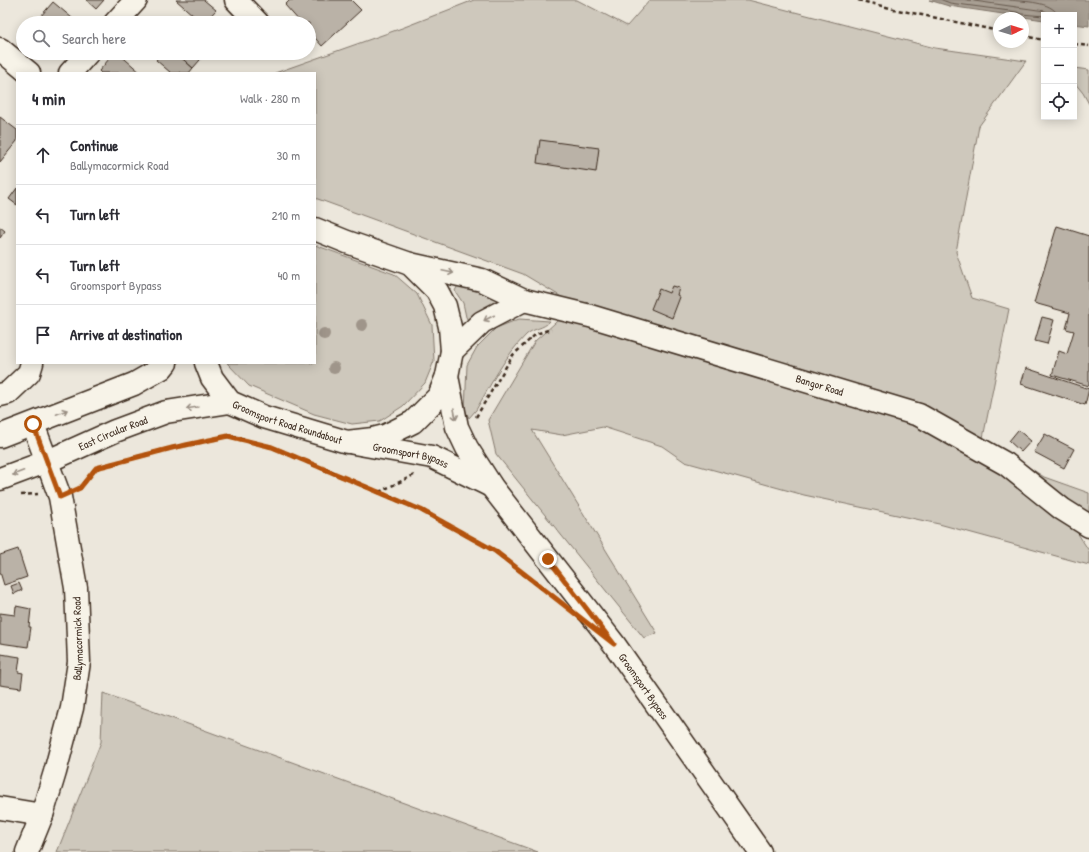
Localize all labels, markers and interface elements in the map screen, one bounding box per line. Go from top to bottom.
north arrow [993,12,1029,48]
map controls [1041,12,1077,120]
button: + [1041,12,1077,48]
search box [16,16,316,60]
icon: search [30,27,52,49]
text: Search here [62,28,126,49]
button: − [1041,48,1077,84]
button: locate [1041,84,1077,120]
text: 4 min [32,87,65,110]
text: Walk · 280 m [240,89,300,107]
text: Continue [70,135,118,156]
icon: ahead [32,144,54,166]
text: 30 m [277,146,300,164]
text: Ballymacormick Road [70,156,169,174]
icon: left [32,204,54,226]
text: Turn left [70,204,120,225]
text: 210 m [272,206,300,224]
text: Turn left [70,255,120,276]
icon: left [32,264,54,286]
text: 40 m [277,266,300,284]
one-way arrow [441,269,454,277]
text: Groomsport Bypass [70,276,162,294]
one-way arrow [484,315,496,322]
icon: arrive [32,324,54,346]
text: Arrive at destination [70,324,182,345]
street label: Bangor Road [794,371,846,399]
street label: Groomsport Road Roundabout [230,397,344,447]
one-way arrow [186,404,199,412]
one-way arrow [451,407,459,420]
one-way arrow [56,408,68,416]
street label: East Circular Road [76,412,150,453]
route start [24,415,42,433]
street label: Groomsport Bypass [372,439,451,471]
one-way arrow [13,469,25,477]
route end [539,550,557,568]
street label: Ballymacormick Road [69,596,86,681]
street label: Groomsport Bypass [616,650,672,722]

